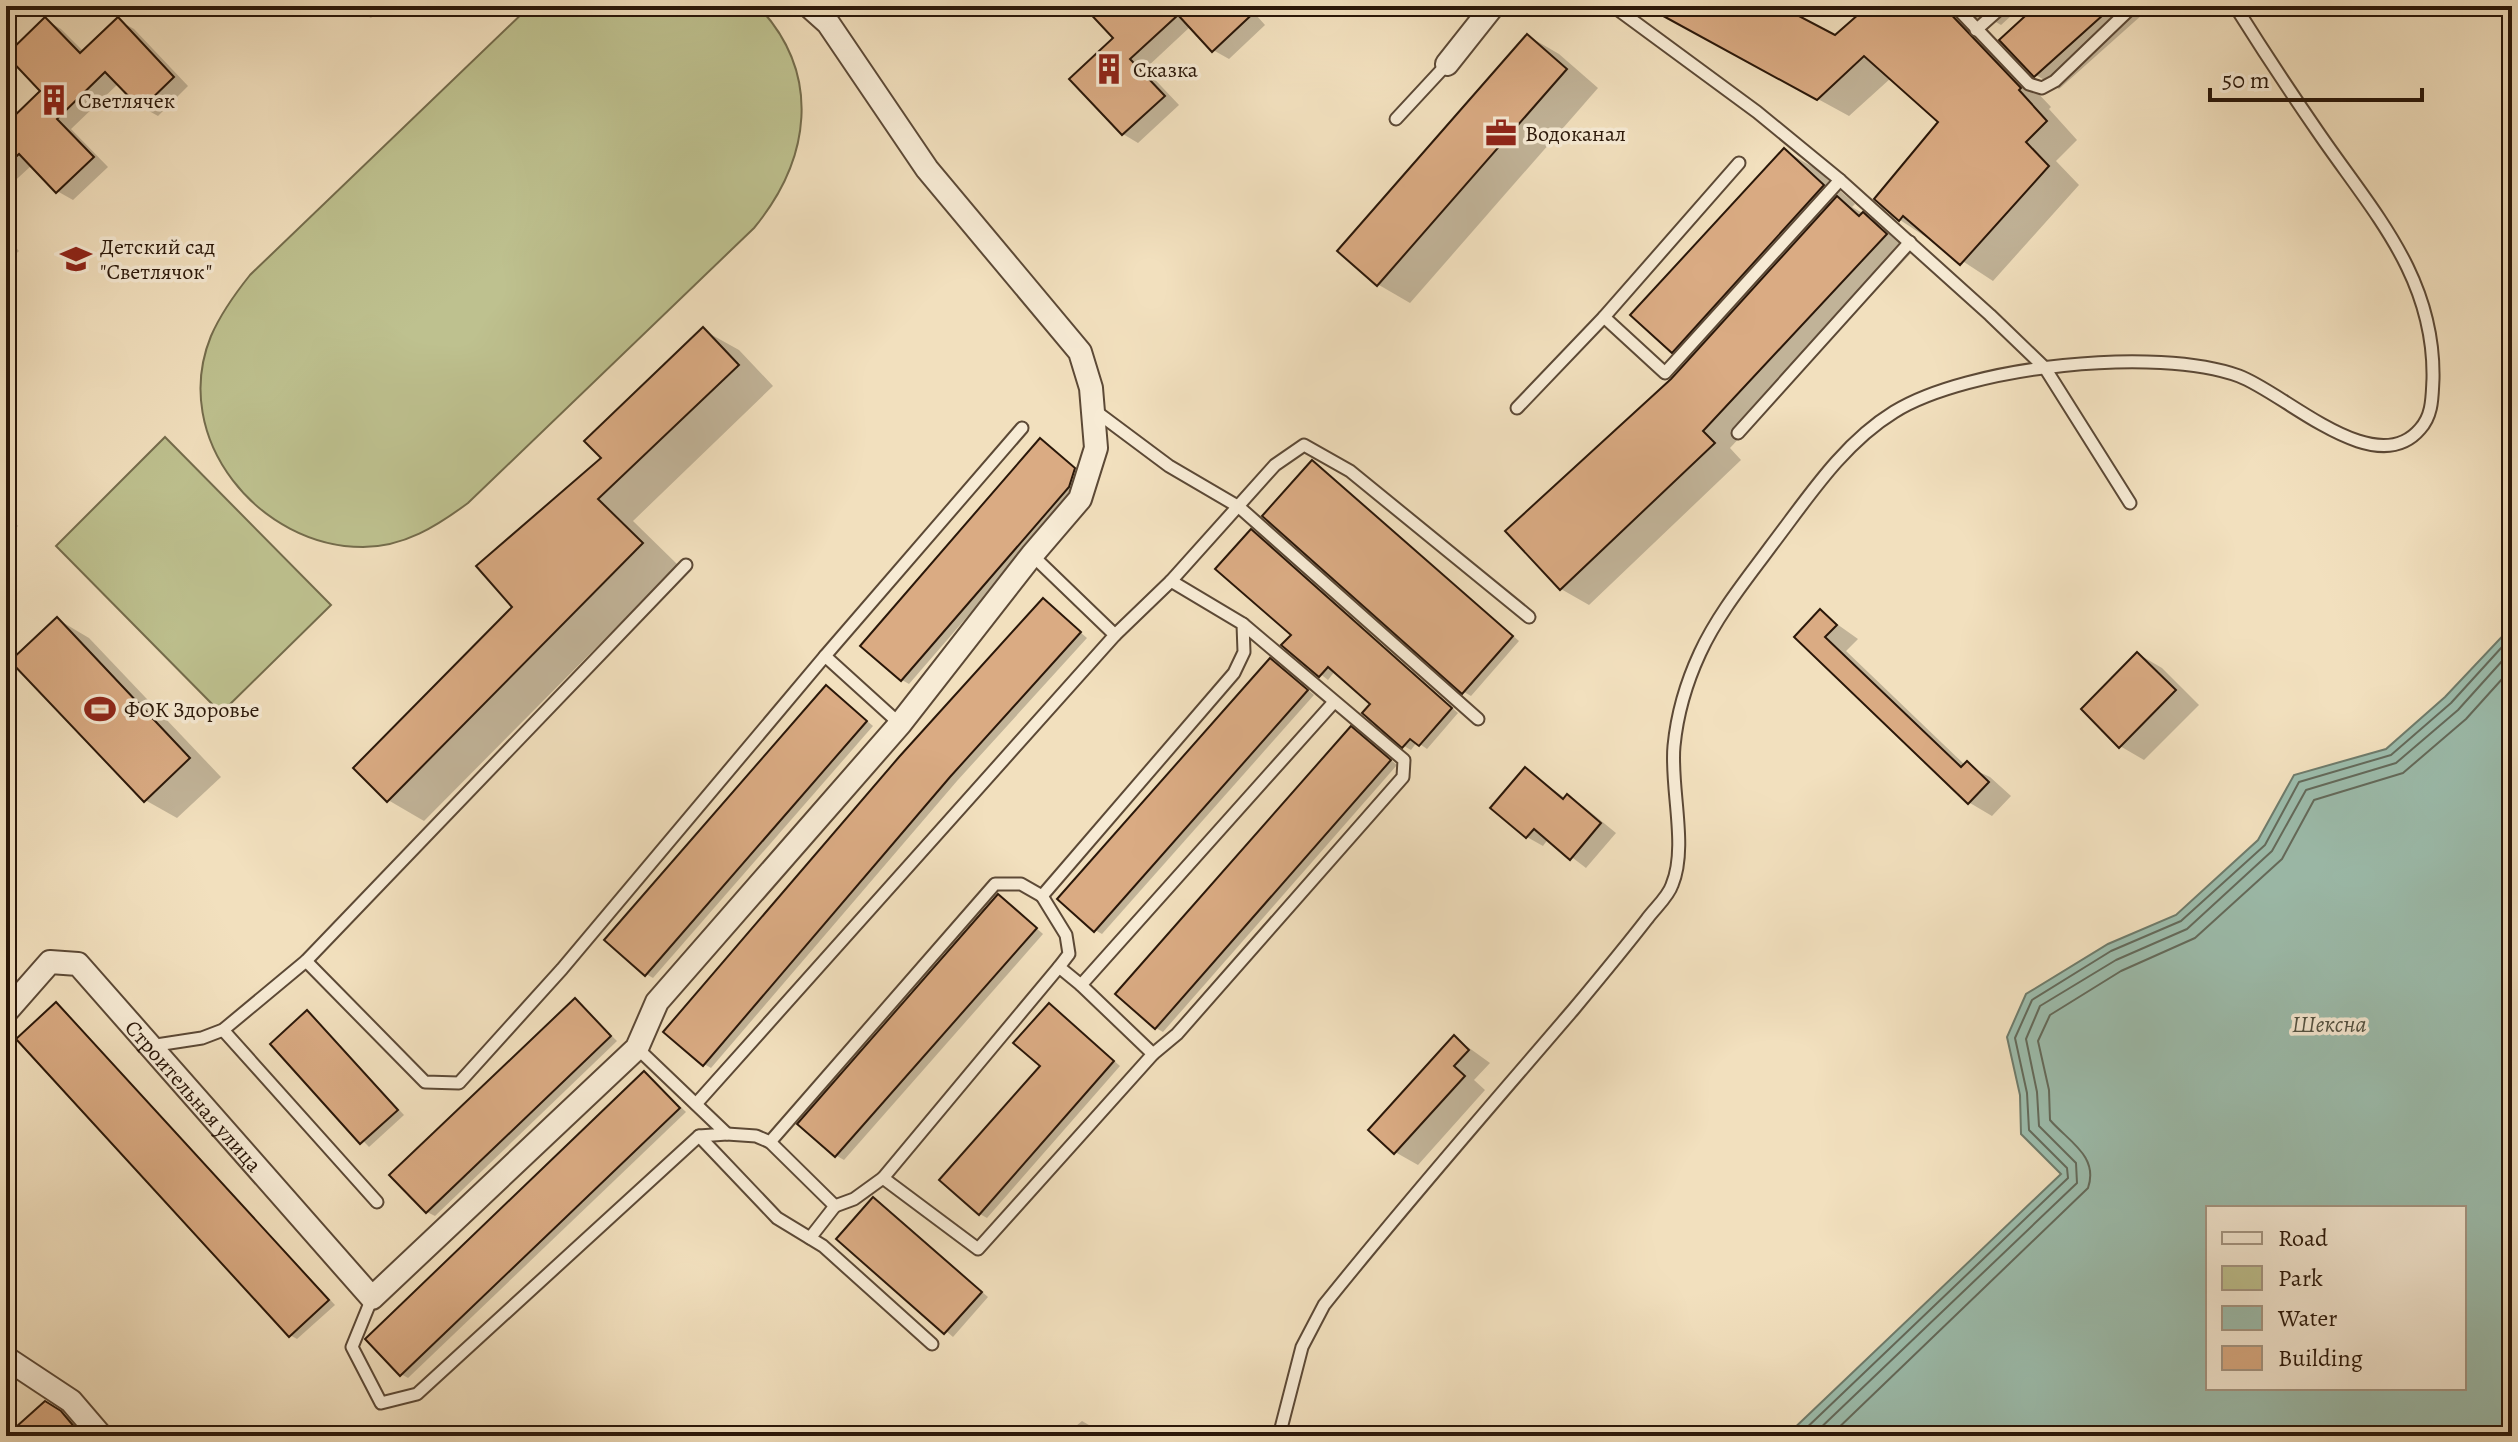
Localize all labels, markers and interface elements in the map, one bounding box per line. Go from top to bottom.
building icon: Сказка [1092,52,1126,86]
scale bar [2210,52,2422,102]
place label: Сказка [1133,55,1199,85]
text: 50 m [2222,64,2270,96]
building icon: Светлячек [37,83,71,117]
place label: Светлячек [78,86,175,116]
office icon: Водоканал [1484,116,1518,150]
place label: Водоканал [1525,119,1626,149]
place label: Детский сад "Светлячок" [100,232,215,287]
school or university icon: Детский сад "Светлячок" [59,242,93,276]
sports icon: ФОК Здоровье [83,692,117,726]
place label: ФОК Здоровье [124,695,259,725]
water label: Шексна [2291,1008,2367,1040]
street label: Строительная улица [118,1014,269,1180]
legend [2206,1206,2466,1390]
text: Road [2278,1222,2328,1254]
text: Park [2278,1262,2323,1294]
text: Water [2277,1302,2338,1334]
text: Building [2278,1342,2363,1374]

